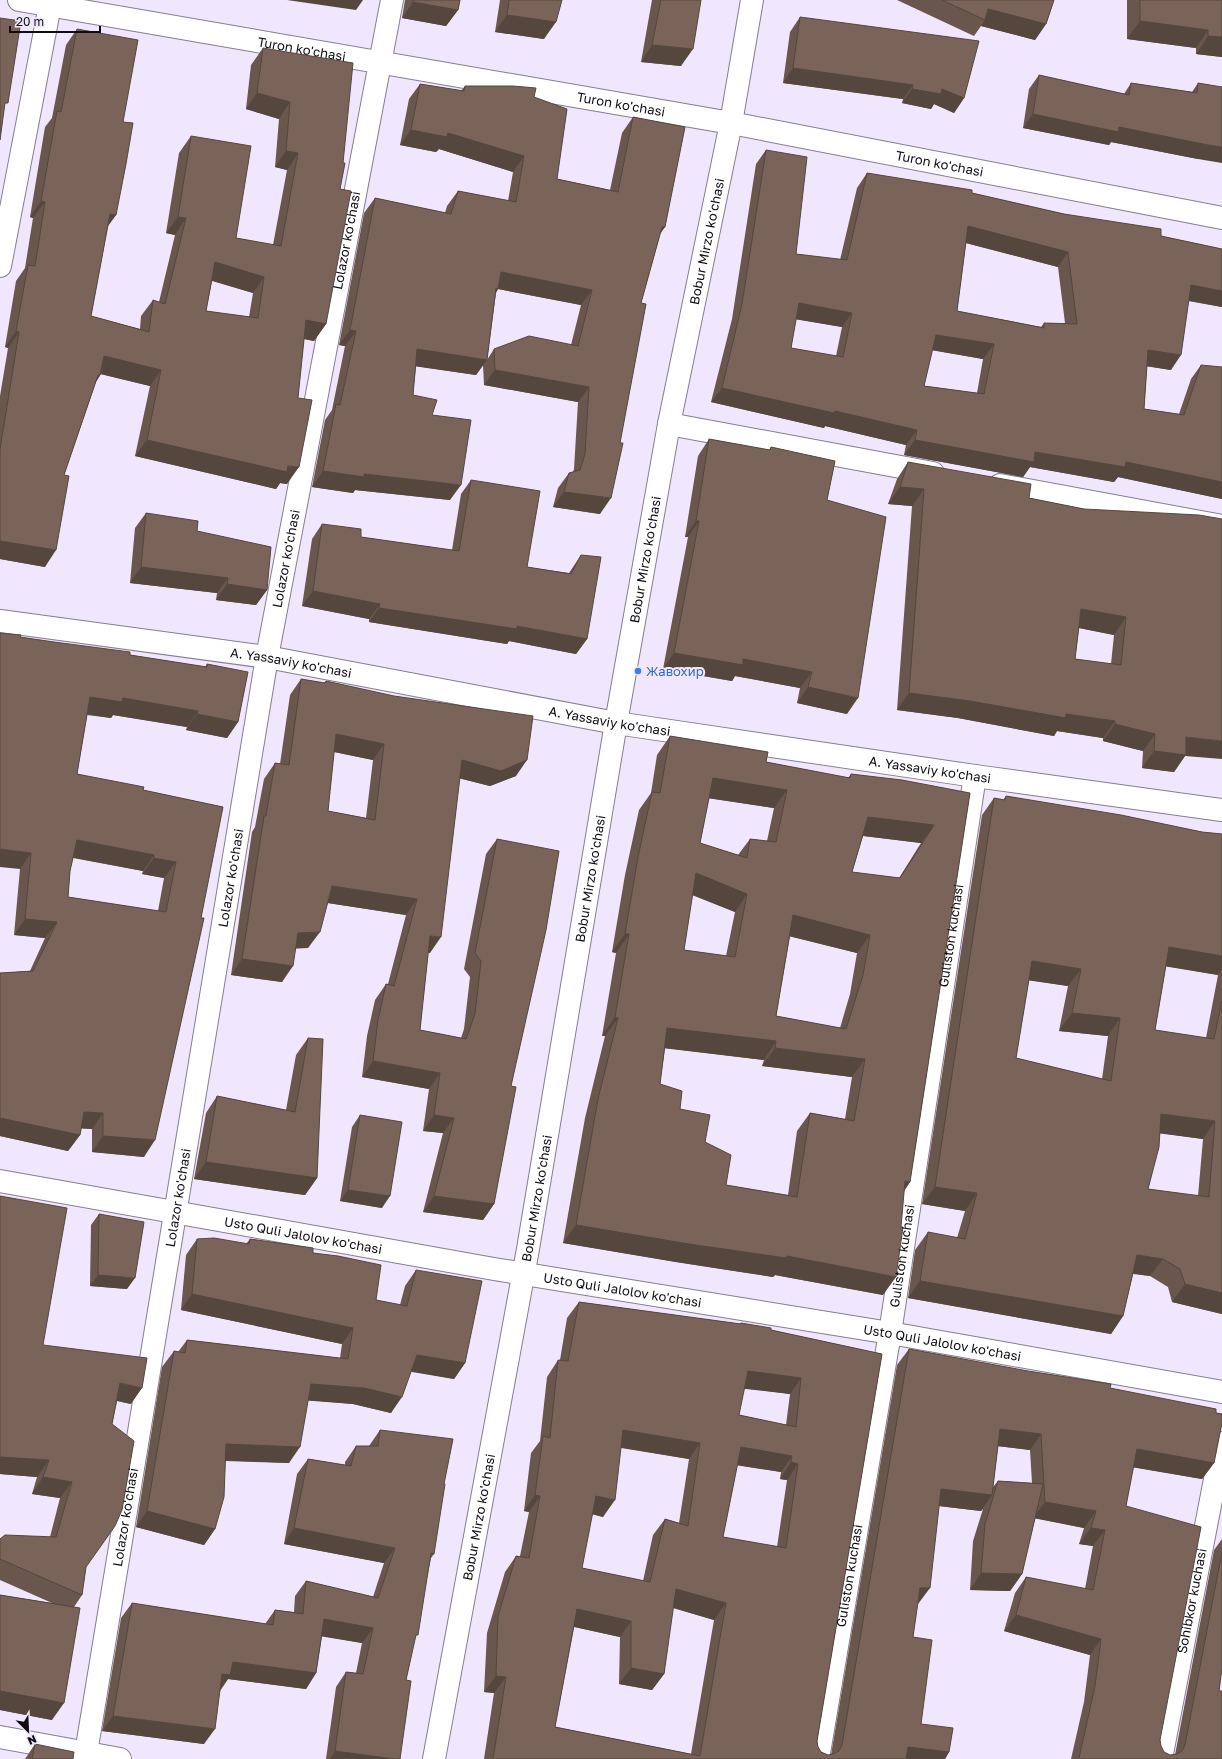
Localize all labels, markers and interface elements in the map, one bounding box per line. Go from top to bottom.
scale bar [10,8,100,34]
text: 20 m [16,14,44,29]
street label: Turon ko'chasi [257,33,347,64]
street label: Turon ko'chasi [576,89,666,119]
street label: Turon ko'chasi [894,147,985,180]
street label: Bobur Mirzo ko'chasi [686,177,727,306]
street label: Lolazor ko'chasi [329,190,363,291]
street label: Bobur Mirzo ko'chasi [626,495,664,624]
street label: Lolazor ko'chasi [269,508,303,609]
street label: A. Yassaviy ko'chasi [229,644,353,681]
place label: Жавохир [646,663,704,679]
marker: Жавохир [633,666,643,676]
street label: A. Yassaviy ko'chasi [548,702,672,739]
street label: A. Yassaviy ko'chasi [868,752,992,786]
street label: Bobur Mirzo ko'chasi [571,814,608,943]
street label: Lolazor ko'chasi [214,827,247,928]
street label: Guliston kuchasi [935,883,966,988]
street label: Bobur Mirzo ko'chasi [518,1134,555,1263]
street label: Lolazor ko'chasi [162,1147,194,1248]
street label: Guliston kuchasi [886,1203,918,1309]
street label: Usto Quli Jalolov ko'chasi [223,1213,383,1257]
street label: Usto Quli Jalolov ko'chasi [542,1269,703,1310]
street label: Usto Quli Jalolov ko'chasi [862,1321,1022,1364]
street label: Bobur Mirzo ko'chasi [459,1452,498,1582]
street label: Lolazor ko'chasi [109,1467,141,1568]
street label: Guliston kuchasi [832,1523,866,1628]
street label: Sohibkor kuchasi [1174,1547,1210,1655]
north arrow [8,1711,48,1751]
text: N [26,1733,39,1748]

